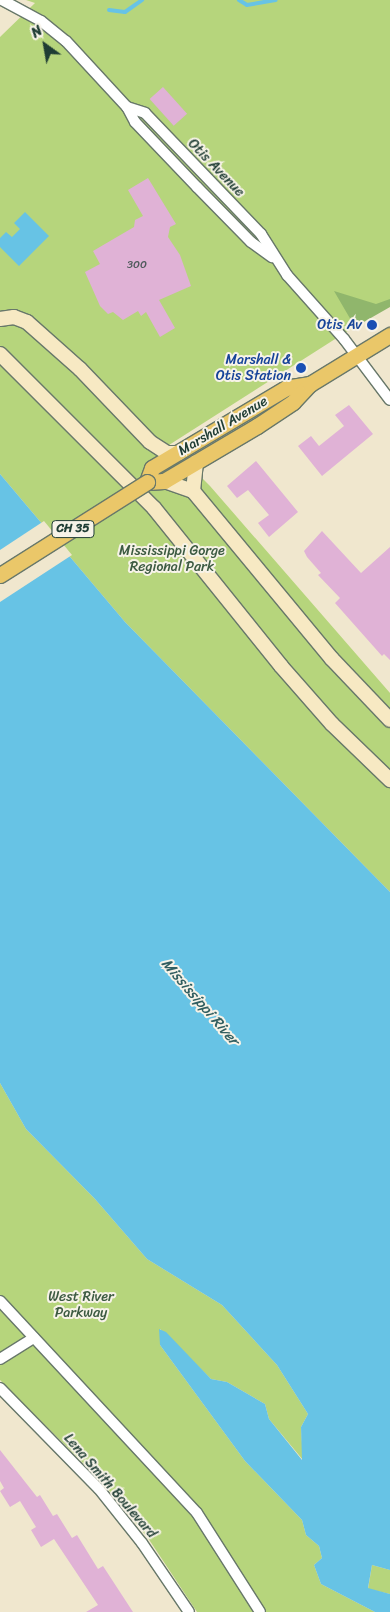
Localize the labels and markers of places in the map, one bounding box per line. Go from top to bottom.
place label: Otis Av [317,317,362,333]
marker: Otis Av [366,319,378,331]
place label: Marshall & Otis Station [215,352,291,384]
marker: Marshall & Otis Station [295,362,307,374]

